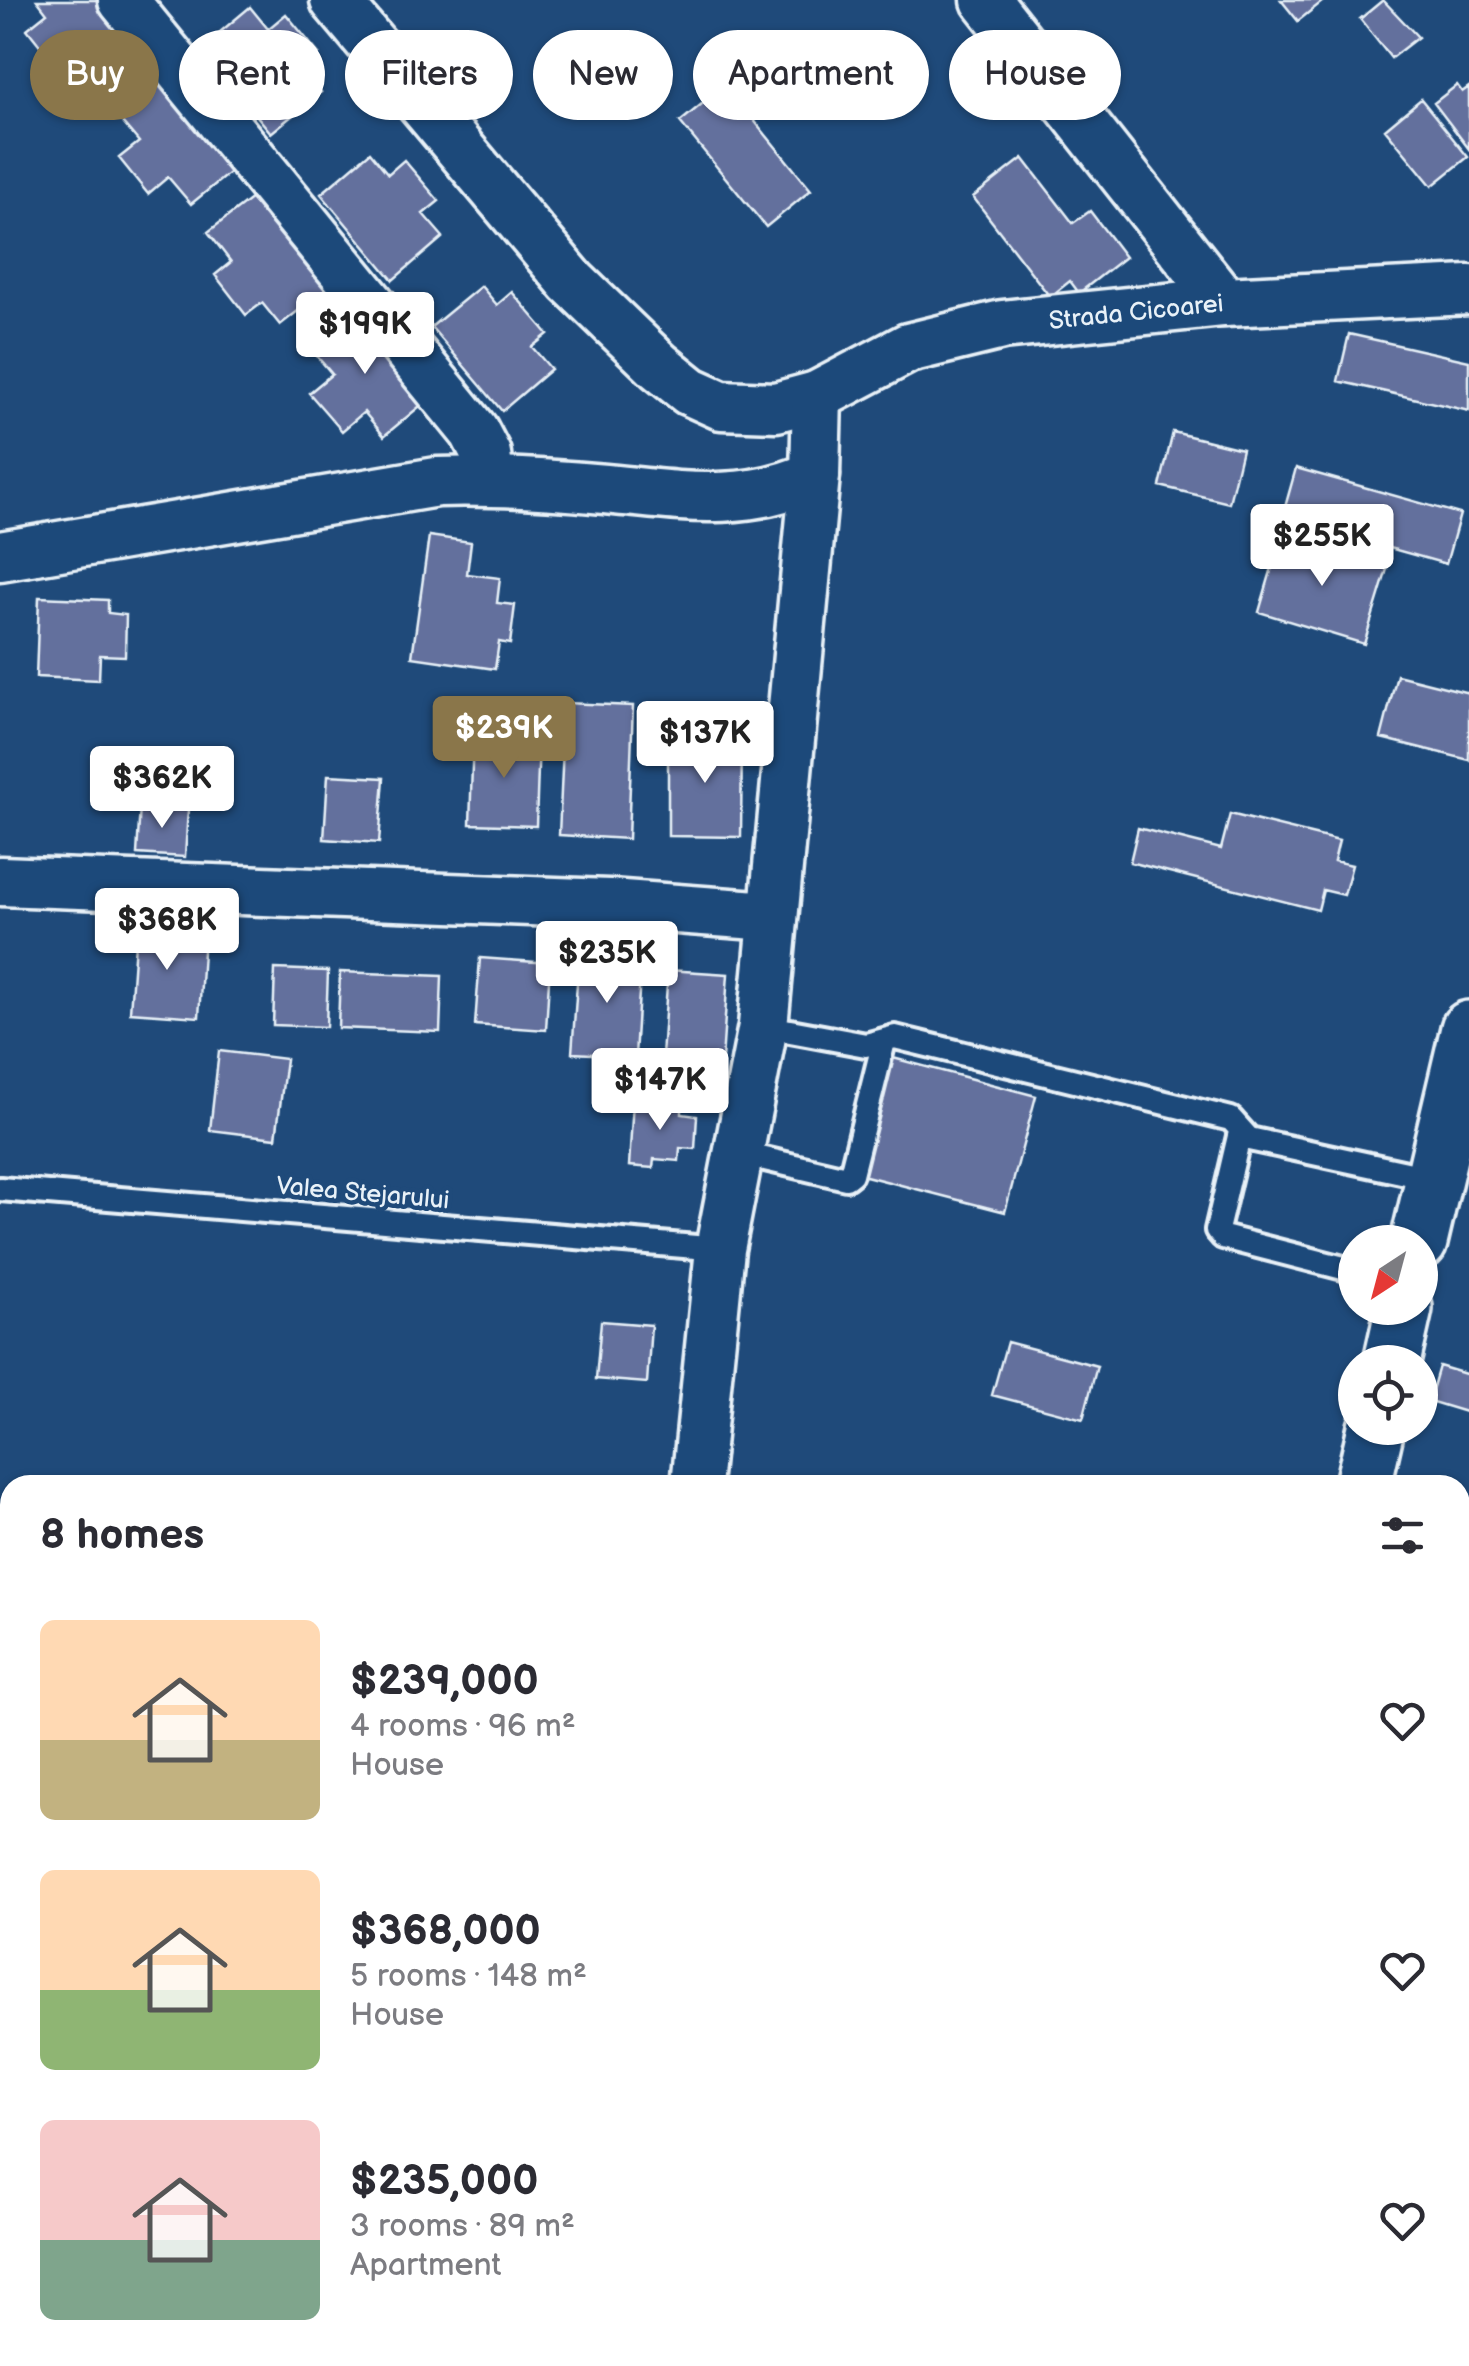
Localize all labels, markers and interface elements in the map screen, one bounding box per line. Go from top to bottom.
chip: Buy [30,30,159,120]
chip: Rent [179,30,325,120]
chip: Filters [345,30,513,120]
chip: New [533,30,673,120]
chip: Apartment [693,30,929,120]
chip: House [949,30,1121,120]
street label: Strada Cicoarei [1047,288,1225,337]
pin: $199K [295,292,435,377]
text: $199K [318,305,412,344]
pin: $255K [1252,504,1392,589]
text: $255K [1273,517,1371,556]
pin: $239K [434,696,574,781]
pin: $137K [635,701,775,786]
text: $239K [455,709,553,748]
text: $137K [659,714,751,753]
pin: $362K [92,746,232,831]
text: $362K [112,759,212,798]
pin: $368K [97,888,237,973]
text: $368K [117,901,217,940]
pin: $235K [537,921,677,1006]
text: $235K [558,934,656,973]
pin: $147K [590,1048,730,1133]
text: $147K [614,1061,706,1100]
street label: Valea Stejarului [275,1170,451,1216]
north arrow [1338,1225,1438,1325]
map controls [1338,1225,1438,1445]
button: locate [1338,1345,1438,1445]
icon: filters [1375,1508,1430,1563]
text: 8 homes [40,1510,204,1561]
text: $239,000 [350,1656,539,1707]
icon: home [120,1660,240,1780]
icon: heart [1375,1693,1430,1748]
text: 4 rooms · 96 m² [350,1707,576,1746]
text: House [350,1746,444,1785]
text: $368,000 [350,1906,541,1957]
icon: home [120,1910,240,2030]
icon: heart [1375,1943,1430,1998]
text: 5 rooms · 148 m² [350,1957,587,1996]
text: House [350,1996,444,2035]
text: $235,000 [350,2156,538,2207]
icon: home [120,2160,240,2280]
icon: heart [1375,2193,1430,2248]
text: 3 rooms · 89 m² [350,2207,575,2246]
text: Apartment [350,2246,501,2285]

